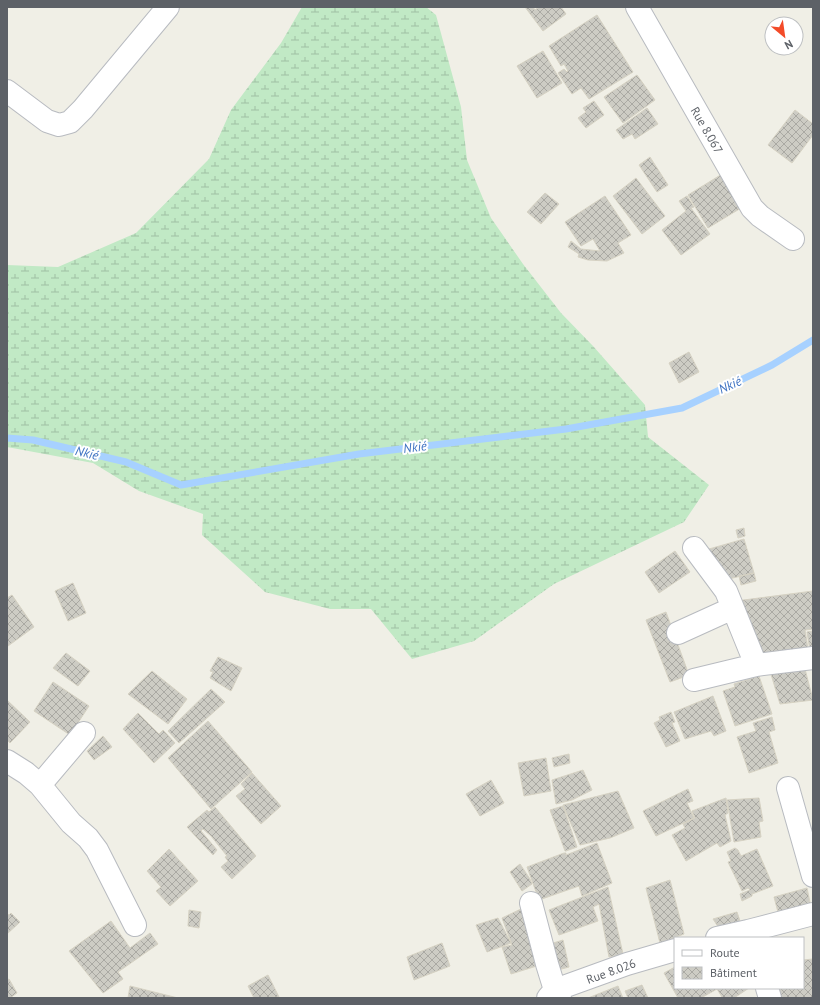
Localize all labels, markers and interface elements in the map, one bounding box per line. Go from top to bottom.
north arrow [764,16,804,56]
text: N [782,37,795,53]
street label: Rue 8.067 [688,104,726,156]
water label: Nkié [716,372,744,398]
water label: Nkié [402,437,428,457]
water label: Nkié [74,442,100,464]
legend [674,937,804,989]
text: Route [710,945,740,960]
street label: Rue 8.026 [584,955,638,987]
text: Bâtiment [710,965,757,980]

